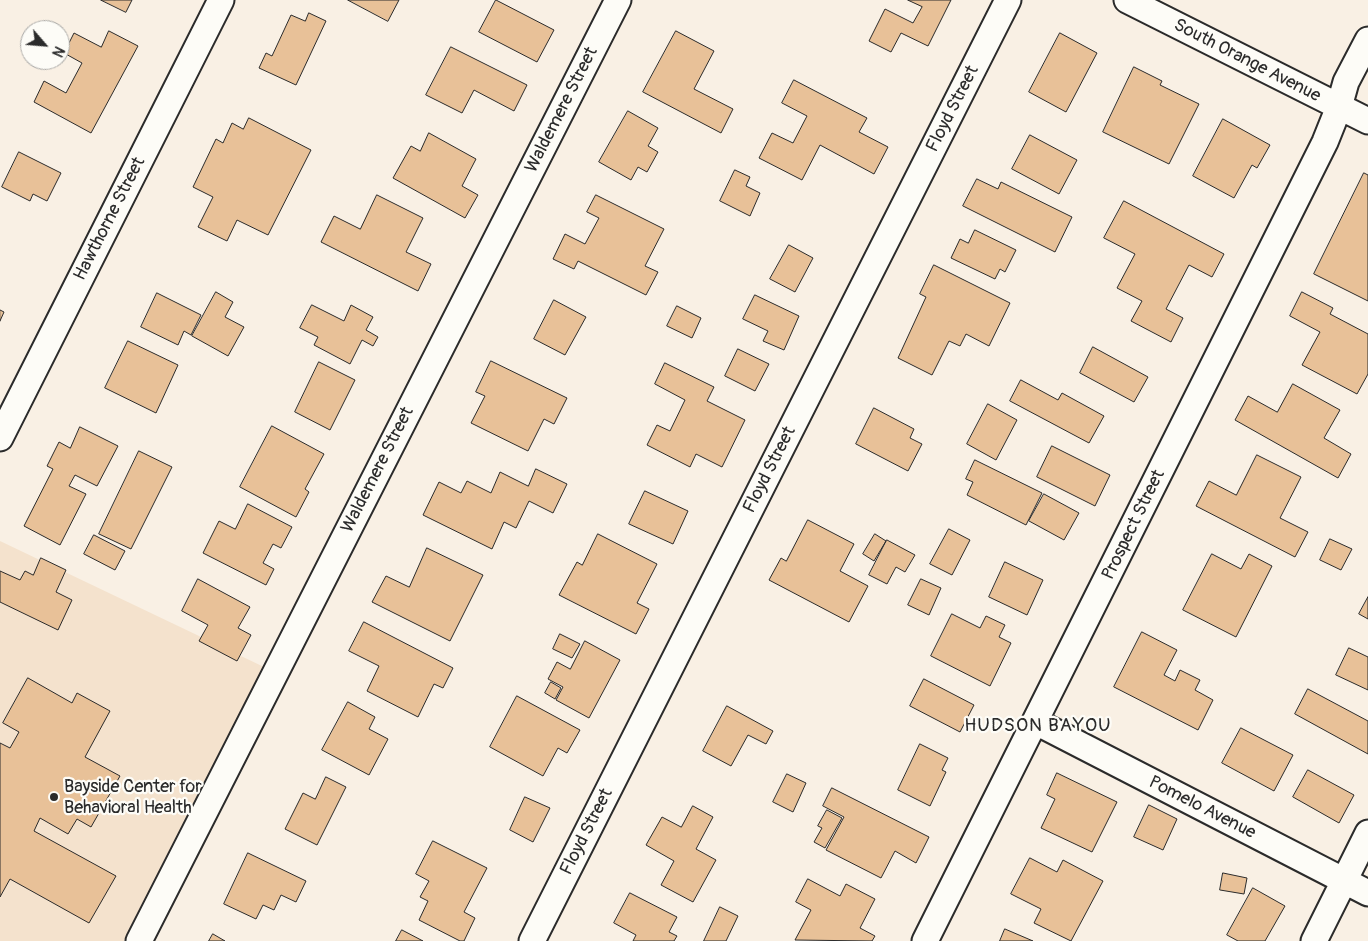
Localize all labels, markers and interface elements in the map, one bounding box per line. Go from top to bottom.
street label: South Orange Avenue [1170,15,1324,107]
north arrow [20,20,70,70]
text: N [48,44,68,60]
street label: Waldemere Street [521,44,603,176]
street label: Floyd Street [922,62,984,156]
street label: Hawthorne Street [70,154,150,284]
street label: Waldemere Street [337,404,419,536]
street label: Floyd Street [739,423,801,517]
street label: Prospect Street [1098,466,1170,584]
district label: HUDSON BAYOU [963,715,1113,737]
street label: Pomelo Avenue [1145,772,1259,844]
place label: Bayside Center for Behavioral Health [64,776,202,819]
street label: Floyd Street [556,785,618,879]
marker: Bayside Center for Behavioral Health [48,791,60,803]

